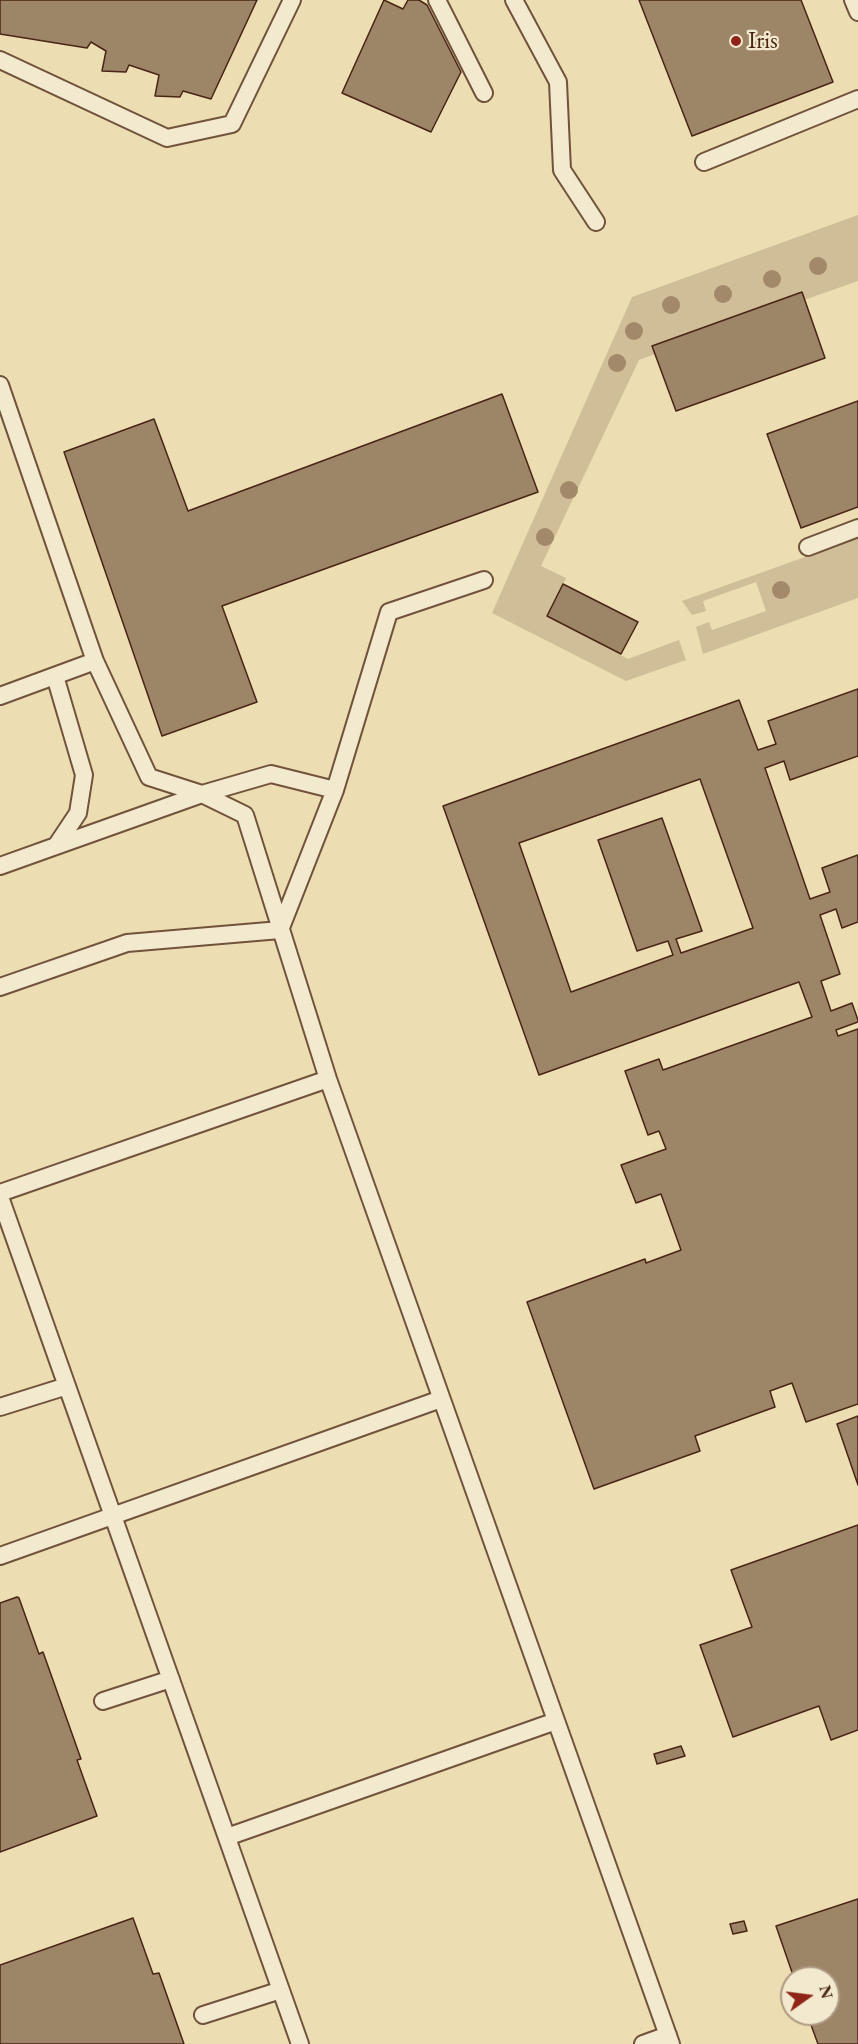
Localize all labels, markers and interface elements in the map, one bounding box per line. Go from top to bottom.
place label: Iris [748,27,778,55]
marker: Iris [729,34,743,48]
north arrow [780,1966,840,2026]
text: N [814,1983,838,2001]

